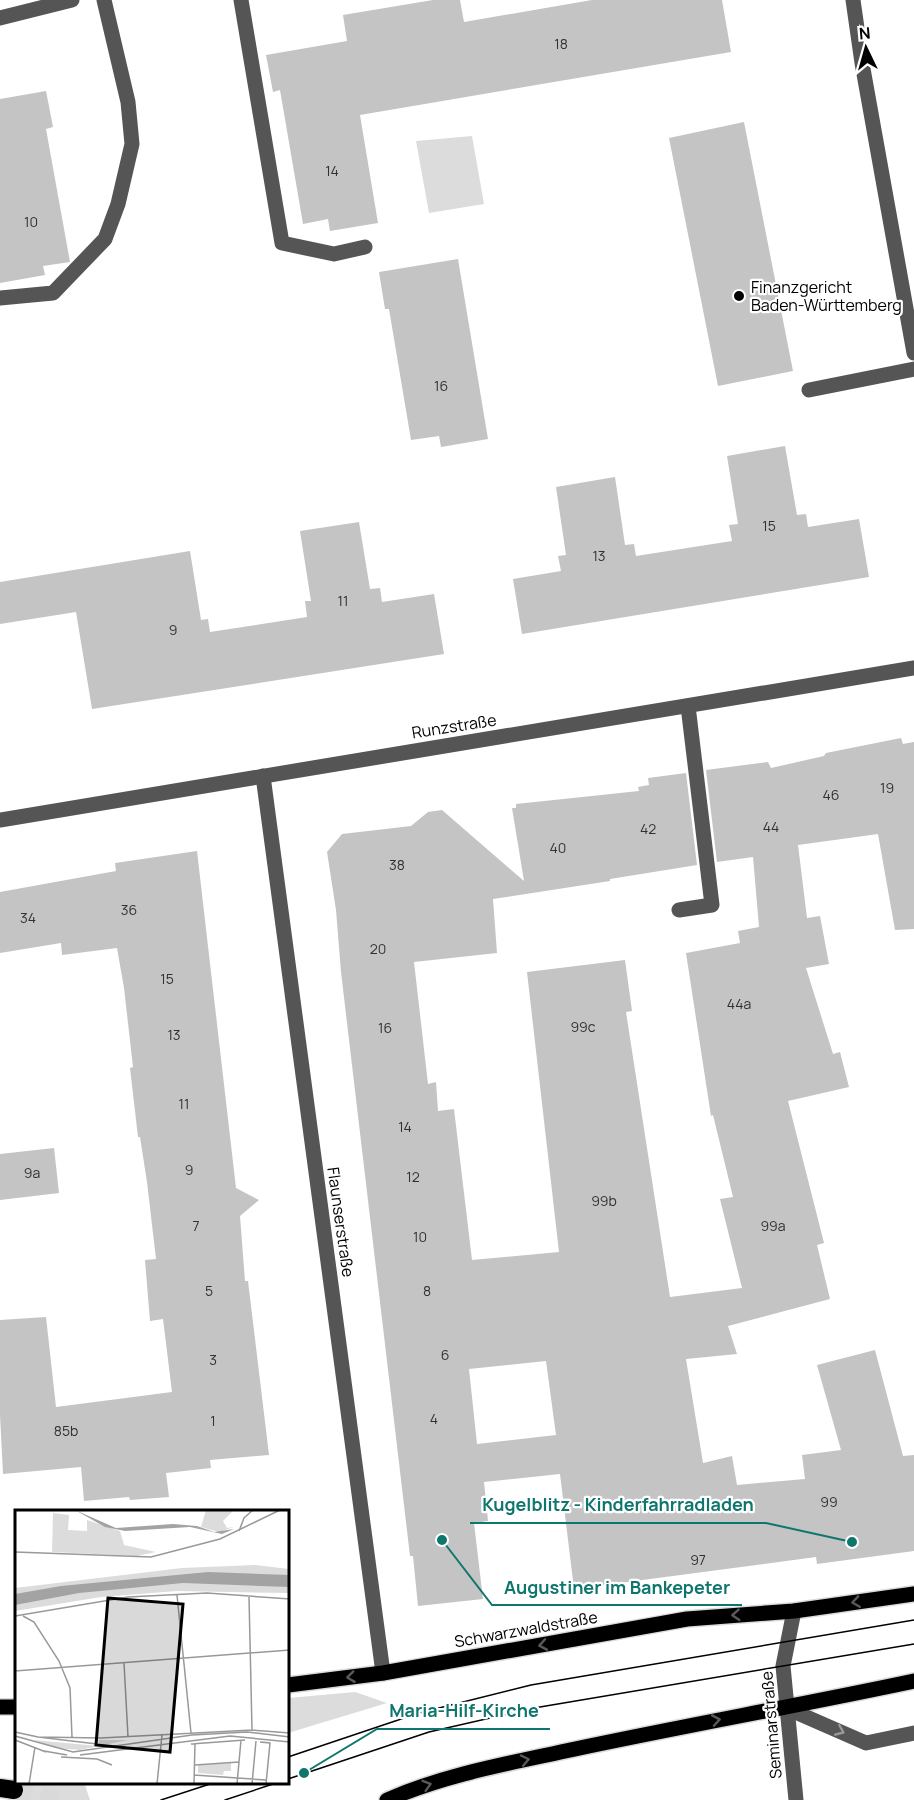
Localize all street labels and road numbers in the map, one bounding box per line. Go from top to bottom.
street label: Runzstraße [410,708,498,744]
street label: Flaunserstraße [322,1166,360,1278]
street label: Schwarzwaldstraße [453,1606,599,1652]
street label: Seminarstraße [755,1670,787,1780]

